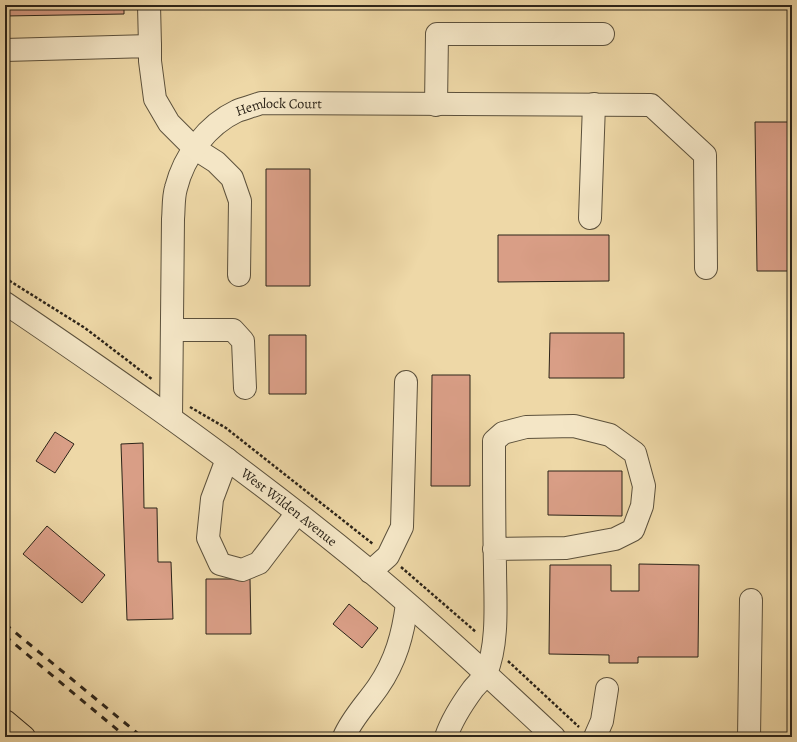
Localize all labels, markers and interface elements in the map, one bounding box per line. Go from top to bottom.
street label: Hemlock Court [233,93,322,120]
street label: West Wilden Avenue [236,463,341,550]

